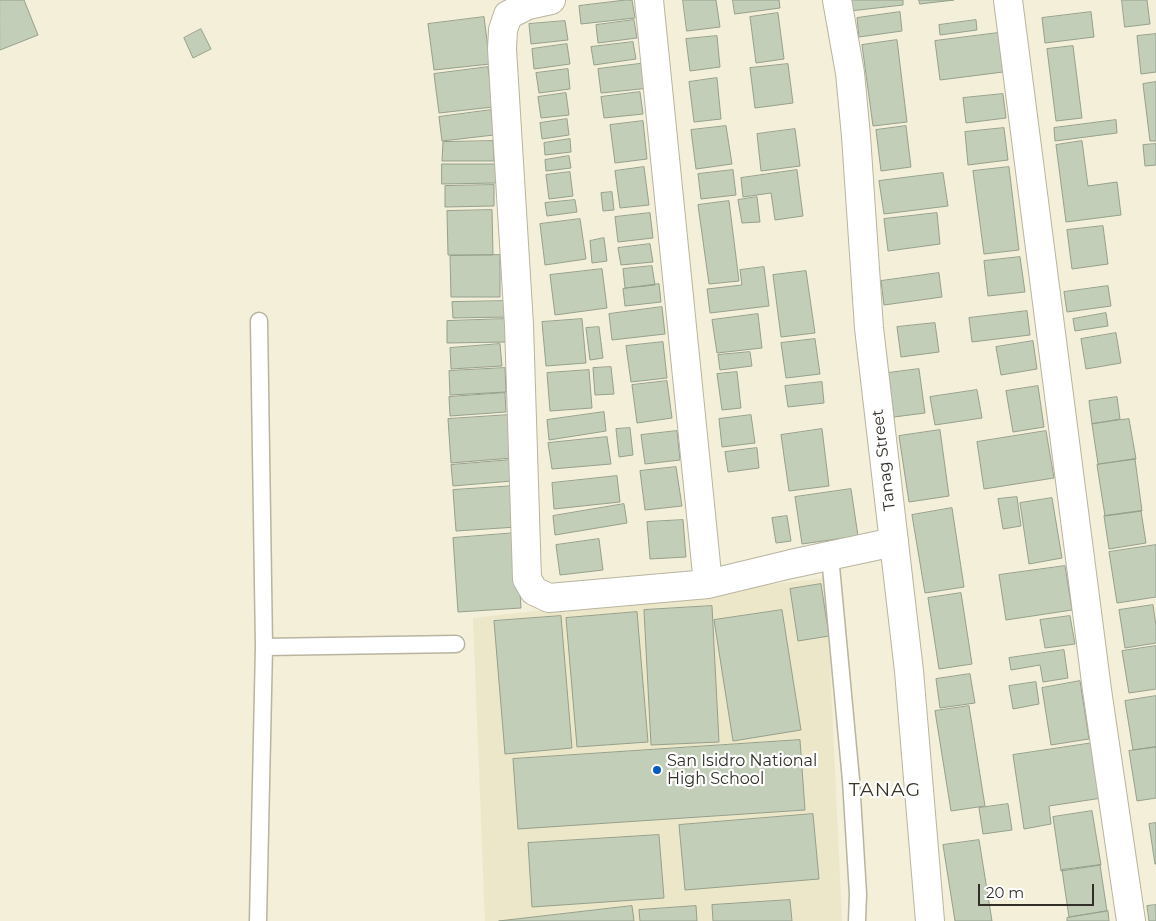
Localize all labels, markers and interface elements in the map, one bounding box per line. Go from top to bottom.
street label: Tanag Street [868,408,900,512]
place label: San Isidro National High School [667,751,817,789]
marker: San Isidro National High School [651,764,663,776]
district label: TANAG [848,779,922,801]
scale bar [981,874,1097,906]
text: 20 m [986,883,1024,902]

